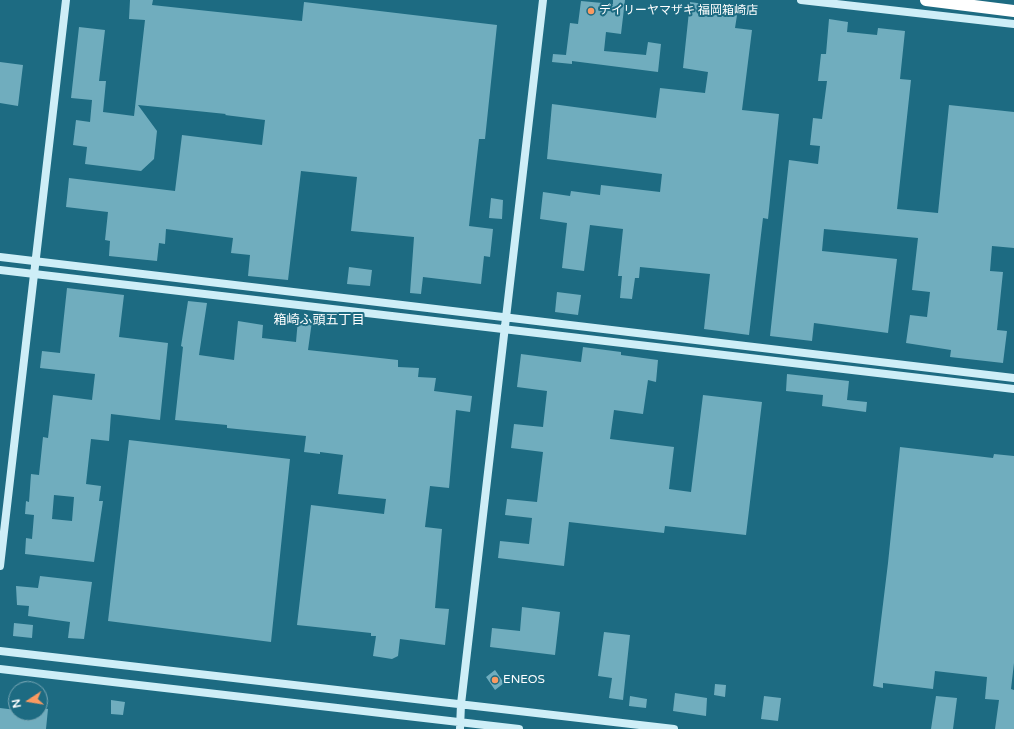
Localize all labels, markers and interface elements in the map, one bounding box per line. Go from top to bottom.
place label: デイリーヤマザキ 福岡箱崎店 [599,4,758,18]
marker: デイリーヤマザキ 福岡箱崎店 [586,6,596,16]
district label: 箱崎ふ頭五丁目 [274,313,364,329]
place label: ENEOS [503,673,545,687]
marker: ENEOS [490,675,500,685]
north arrow [8,681,48,721]
text: N [9,698,24,709]

